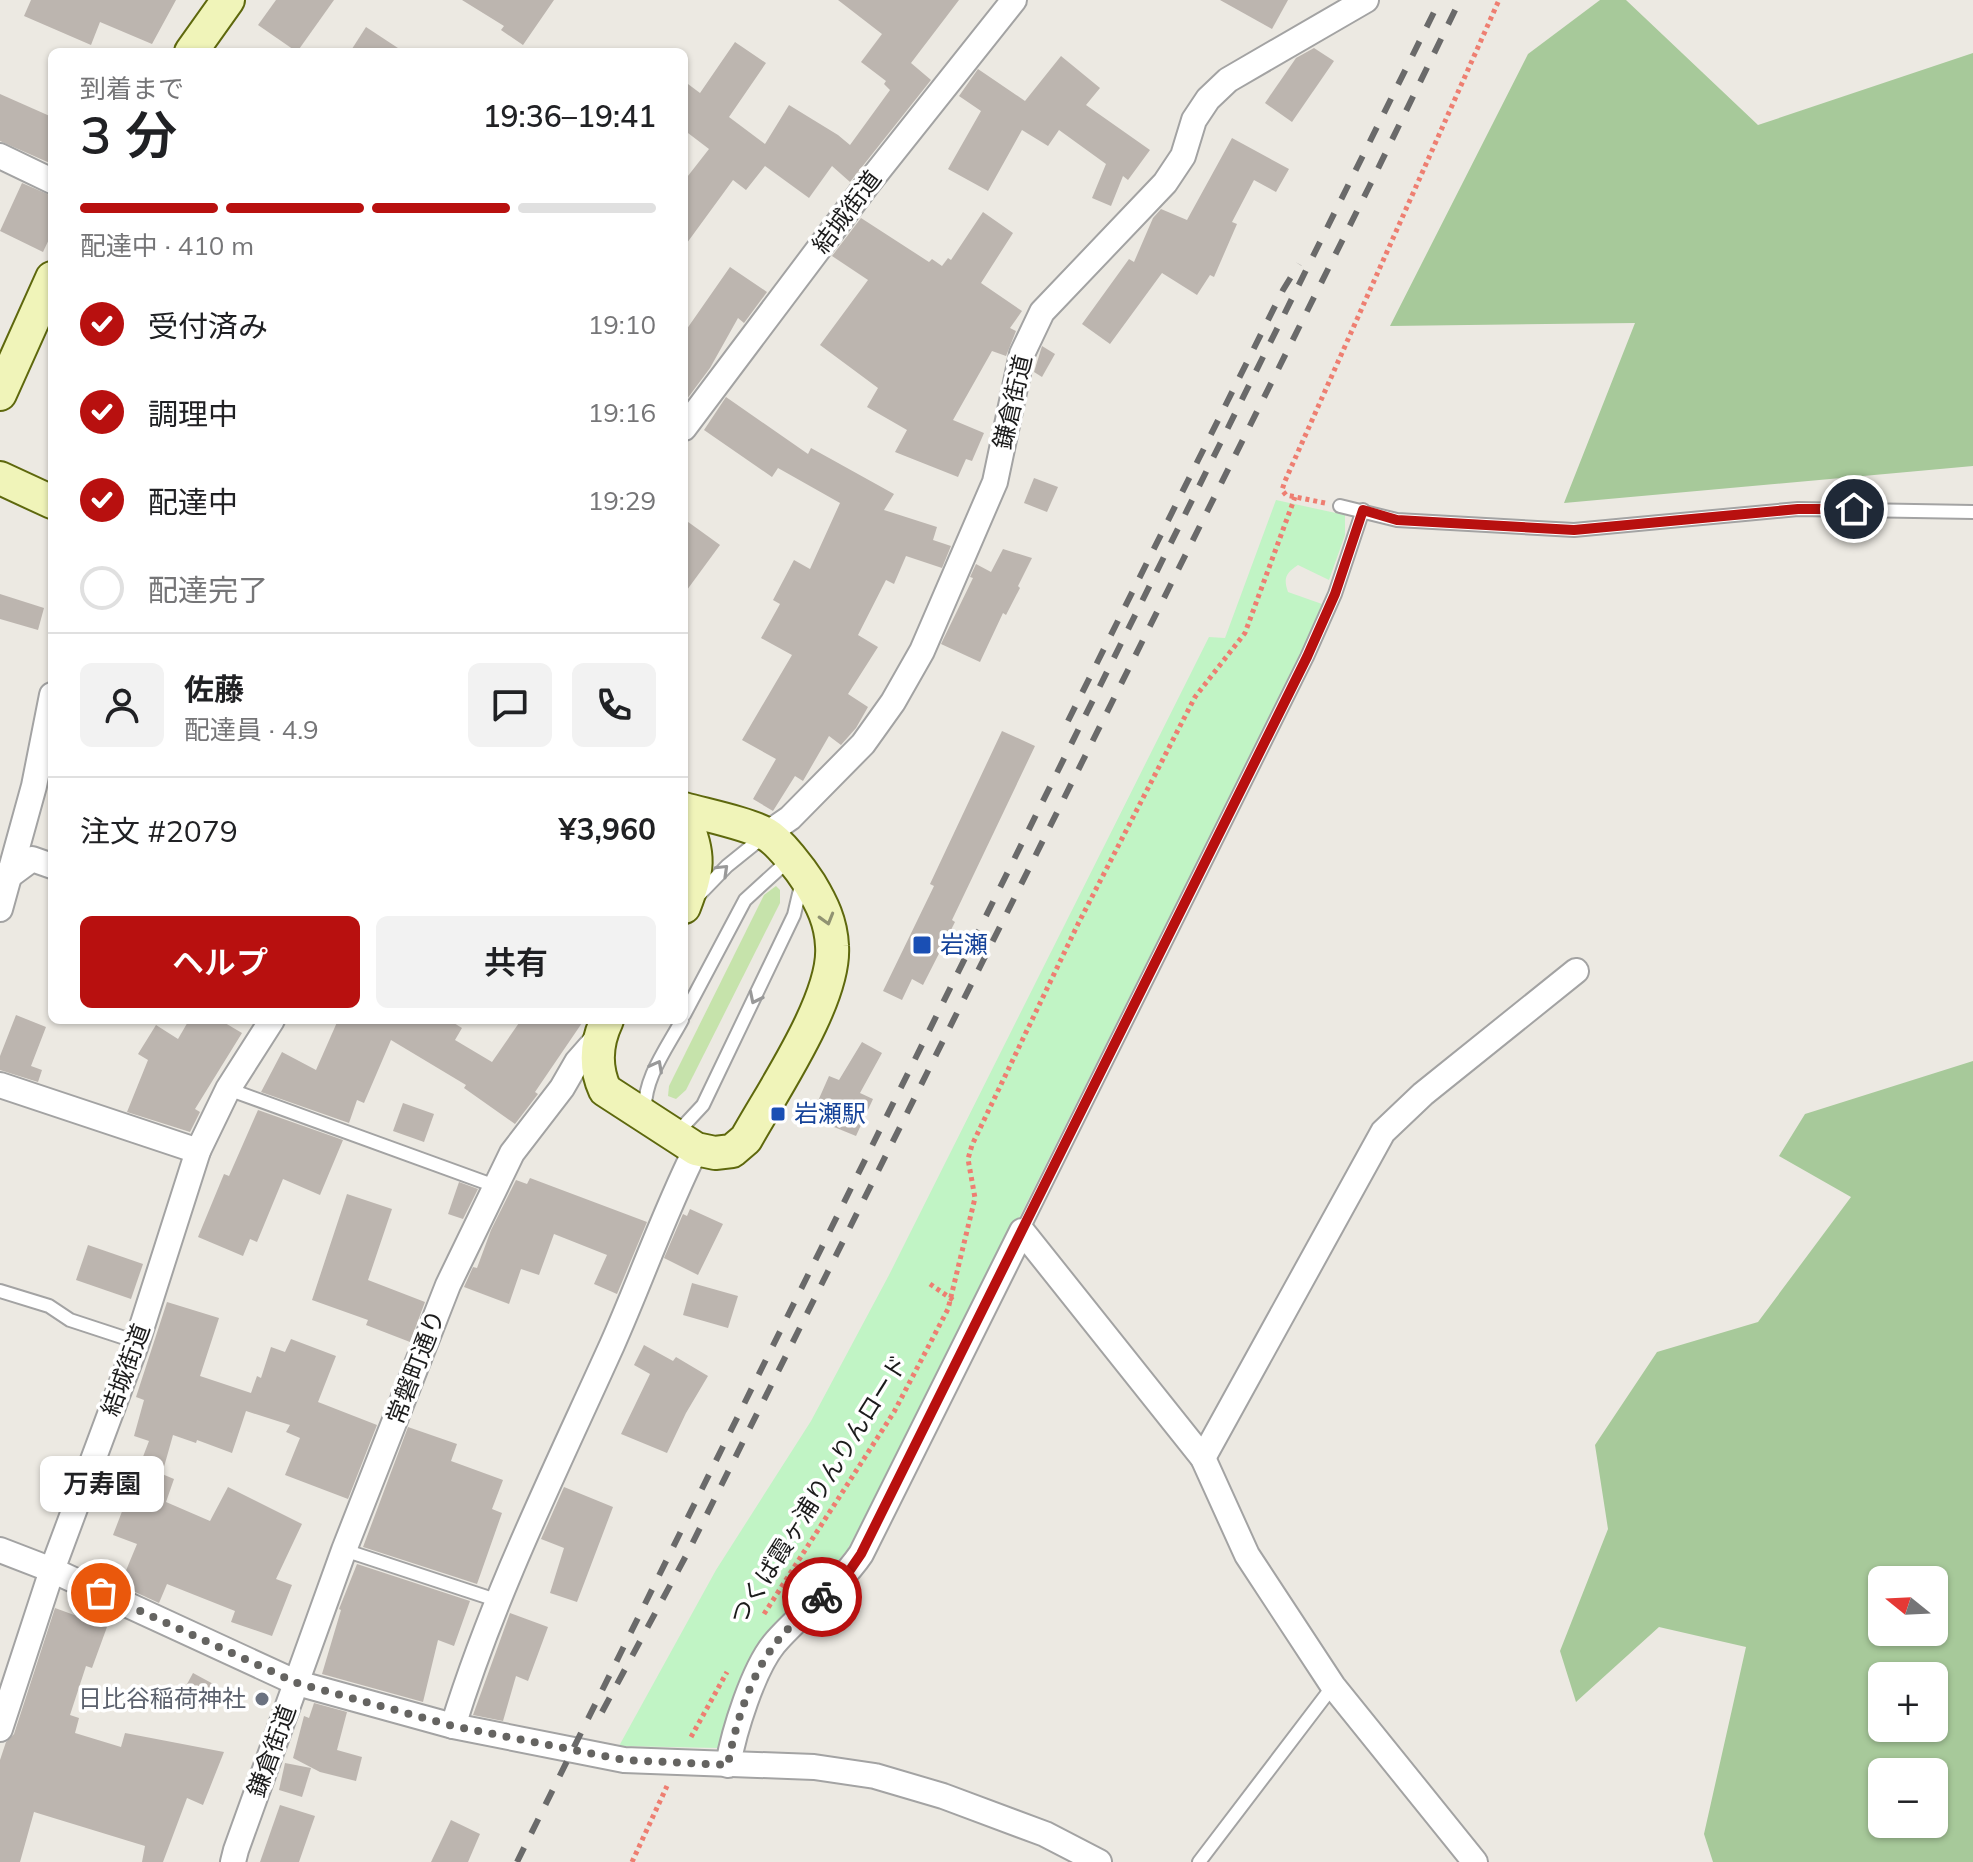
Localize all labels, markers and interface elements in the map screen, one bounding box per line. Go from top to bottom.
text: 到着まで [80,72,184,105]
text: 19:36–19:41 [483,97,656,135]
text: 3 分 [80,102,177,167]
street label: 結城街道 [805,164,887,259]
text: 配達中 · 410 m [80,229,254,262]
icon: check [80,302,124,346]
text: 受付済み [148,307,268,345]
text: 19:10 [588,308,656,341]
street label: 鎌倉街道 [987,352,1037,452]
icon: check [80,390,124,434]
text: 調理中 [148,395,238,433]
text: 19:16 [588,396,656,429]
pin [1820,475,1888,543]
icon: check [80,478,124,522]
text: 配達中 [148,483,238,521]
text: 19:29 [588,484,656,517]
icon: home [1832,487,1876,531]
text: 配達完了 [148,571,268,609]
button: person [80,663,164,747]
button: chat [468,663,552,747]
button: phone [572,663,656,747]
text: 佐藤 [184,670,244,708]
text: 配達員 · 4.9 [184,713,319,746]
text: ¥3,960 [559,810,656,848]
text: 注文 #2079 [80,812,238,850]
one-way arrow [714,865,728,879]
one-way arrow [818,912,834,926]
button: ヘルプ [80,916,360,1008]
button: 共有 [376,916,656,1008]
place label: 岩瀬 [940,929,988,959]
marker: 岩瀬 [911,934,933,956]
one-way arrow [750,990,765,1005]
one-way arrow [648,1060,663,1074]
place label: 岩瀬駅 [794,1098,866,1128]
marker: 岩瀬駅 [769,1105,787,1123]
street label: 常磐町通り [380,1305,451,1428]
street label: 結城街道 [95,1319,156,1420]
street label: つくば霞ヶ浦りんりんロード [723,1349,914,1630]
callout: 万寿園 [39,1457,163,1513]
text: 万寿園 [63,1467,141,1500]
courier [782,1557,862,1637]
pin [67,1559,135,1627]
north arrow [1868,1566,1948,1646]
map controls [1868,1566,1948,1838]
icon: bag [79,1571,123,1615]
icon: bike [800,1575,844,1619]
button: + [1868,1662,1948,1742]
place label: 日比谷稲荷神社 [78,1683,246,1713]
marker: 日比谷稲荷神社 [253,1690,271,1708]
street label: 鎌倉街道 [241,1700,302,1801]
button: − [1868,1758,1948,1838]

